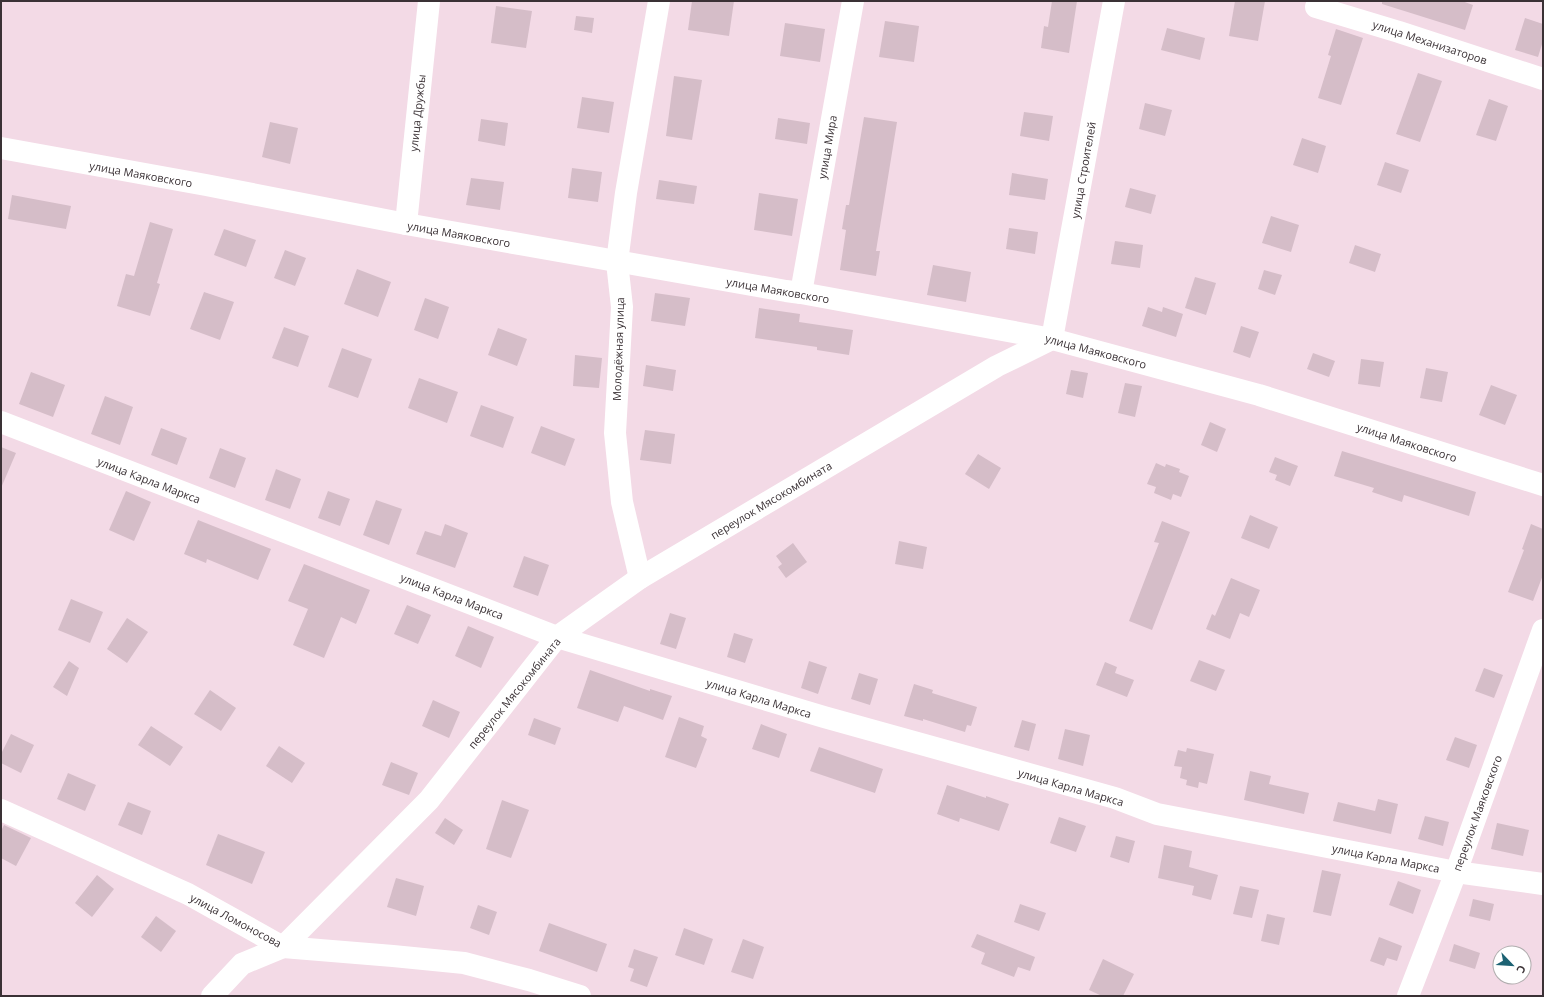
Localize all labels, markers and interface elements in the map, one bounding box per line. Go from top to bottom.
street label: улица Механизаторов [1371,16,1489,68]
street label: улица Дружбы [405,74,429,152]
street label: улица Мира [814,114,840,180]
street label: улица Строителей [1067,120,1099,220]
street label: улица Маяковского [88,158,194,191]
street label: улица Маяковского [406,218,512,251]
street label: улица Маяковского [725,274,831,307]
street label: Молодёжная улица [609,297,627,401]
street label: улица Маяковского [1044,330,1149,372]
street label: улица Маяковского [1355,419,1459,465]
street label: улица Карла Маркса [95,453,203,507]
street label: переулок Мясокомбината [708,458,834,542]
street label: улица Карла Маркса [398,569,506,623]
street label: переулок Мясокомбината [464,634,564,752]
street label: улица Карла Маркса [705,675,813,721]
street label: переулок Маяковского [1449,753,1505,873]
street label: улица Карла Маркса [1016,765,1126,809]
street label: улица Карла Маркса [1331,840,1441,876]
street label: улица Ломоносова [188,890,284,950]
north arrow [1492,945,1532,985]
text: С [1513,963,1530,976]

